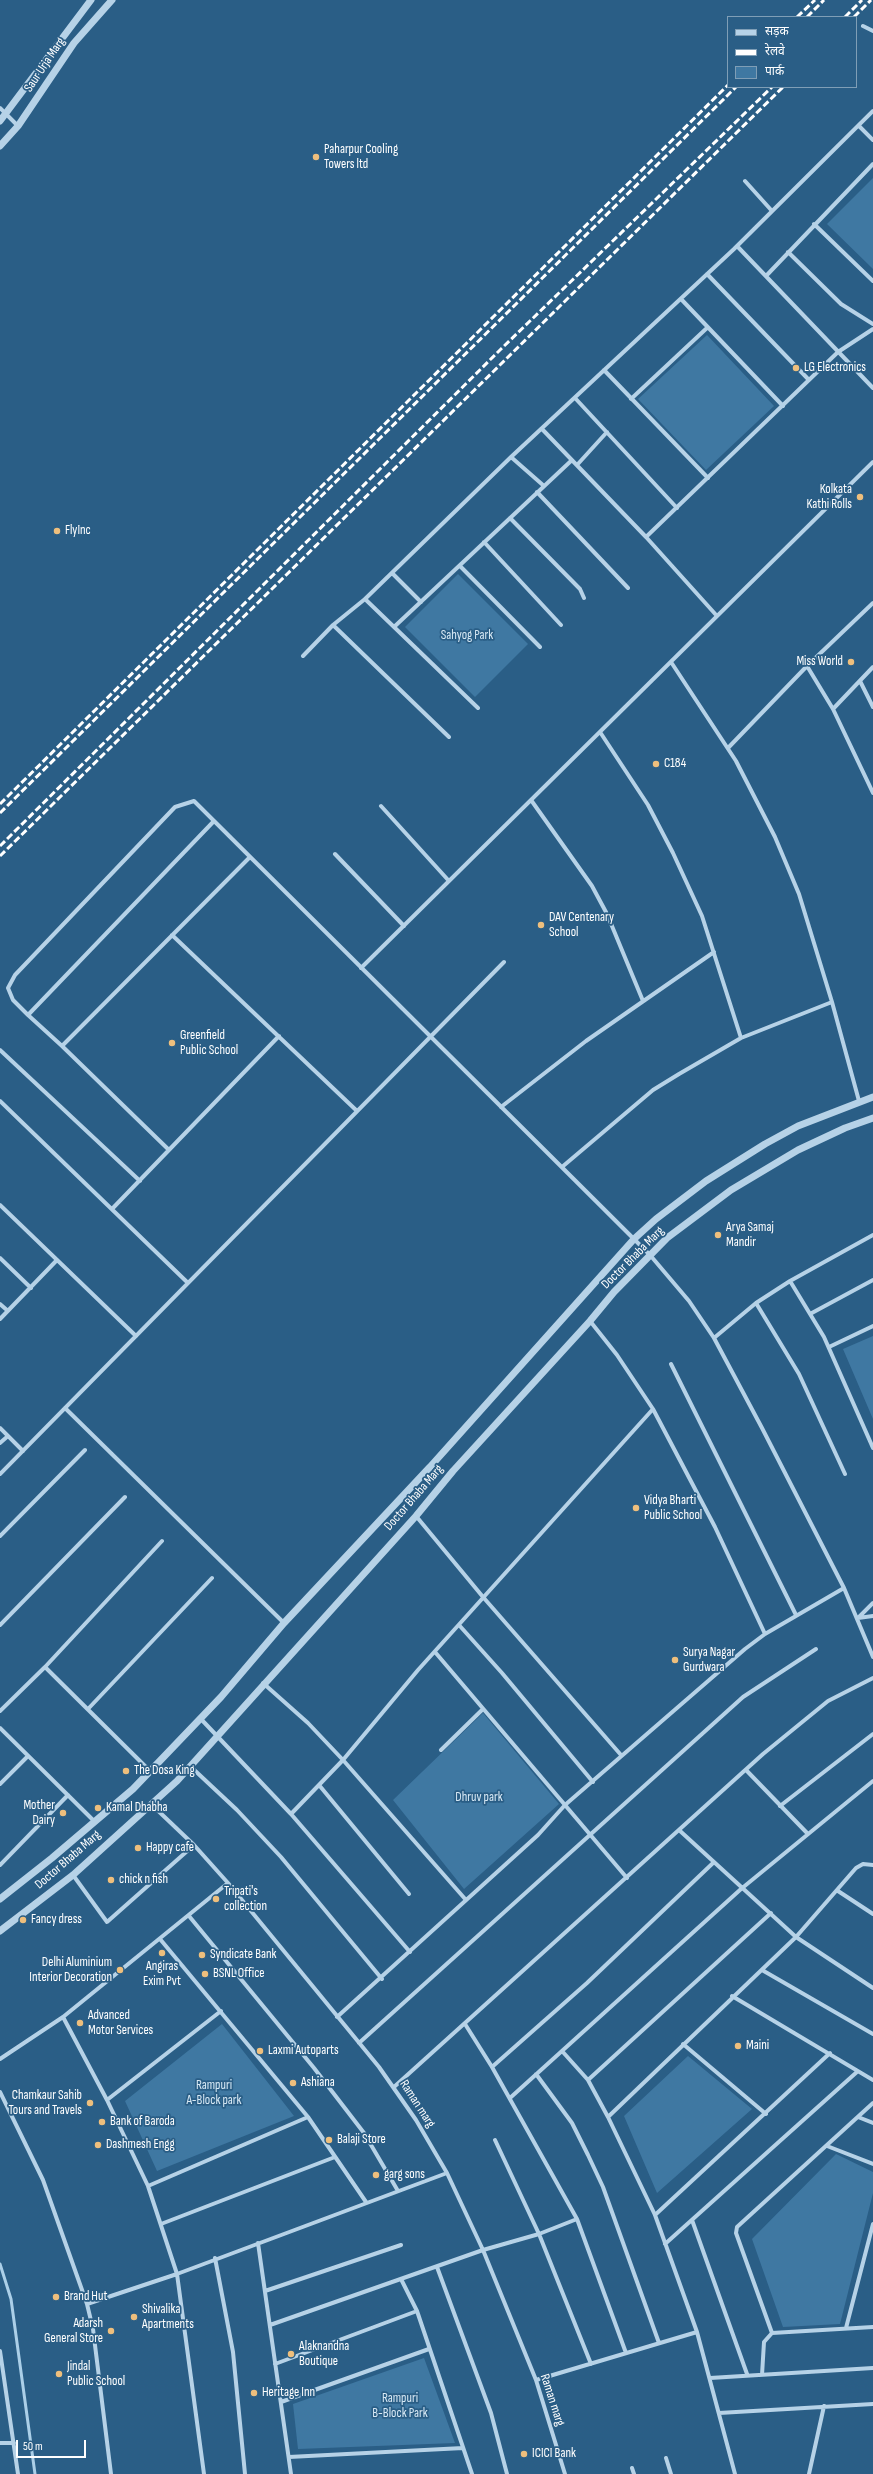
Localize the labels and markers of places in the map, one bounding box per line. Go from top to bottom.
place label: Paharpur Cooling Towers ltd [324,142,398,173]
marker: Paharpur Cooling Towers ltd [311,152,321,162]
place label: LG Electronics [804,360,866,376]
marker: LG Electronics [791,363,801,373]
place label: Kolkata Kathi Rolls [806,482,852,513]
marker: Kolkata Kathi Rolls [855,492,865,502]
place label: FlyInc [65,523,91,539]
marker: FlyInc [52,526,62,536]
place label: Miss World [796,654,843,670]
marker: Miss World [846,657,856,667]
place label: C184 [664,756,686,772]
marker: C184 [651,759,661,769]
place label: DAV Centenary School [549,910,614,941]
marker: DAV Centenary School [536,920,546,930]
place label: Greenfield Public School [180,1028,238,1059]
marker: Greenfield Public School [167,1038,177,1048]
place label: Arya Samaj Mandir [726,1220,774,1251]
marker: Arya Samaj Mandir [713,1230,723,1240]
place label: Vidya Bharti Public School [644,1493,702,1524]
marker: Vidya Bharti Public School [631,1503,641,1513]
place label: Surya Nagar Gurdwara [683,1645,735,1676]
marker: Surya Nagar Gurdwara [670,1655,680,1665]
place label: The Dosa King [134,1763,195,1779]
marker: The Dosa King [121,1766,131,1776]
place label: Mother Dairy [23,1798,55,1829]
place label: Kamal Dhabha [106,1800,168,1816]
marker: Kamal Dhabha [93,1803,103,1813]
marker: Mother Dairy [58,1808,68,1818]
place label: Happy cafe [146,1840,194,1856]
marker: Happy cafe [133,1843,143,1853]
place label: chick n fish [119,1872,168,1888]
marker: chick n fish [106,1875,116,1885]
place label: Tripati's collection [224,1884,267,1915]
marker: Tripati's collection [211,1894,221,1904]
place label: Fancy dress [31,1912,82,1928]
marker: Fancy dress [18,1915,28,1925]
place label: Syndicate Bank [210,1947,276,1963]
marker: Angiras Exim Pvt [157,1948,167,1958]
marker: Syndicate Bank [197,1950,207,1960]
place label: Delhi Aluminium Interior Decoration [29,1955,112,1986]
place label: Angiras Exim Pvt [143,1959,181,1990]
marker: Delhi Aluminium Interior Decoration [115,1965,125,1975]
place label: BSNL Office [213,1966,265,1982]
marker: BSNL Office [200,1969,210,1979]
place label: Advanced Motor Services [88,2008,153,2039]
marker: Advanced Motor Services [75,2018,85,2028]
place label: Maini [746,2038,769,2054]
marker: Maini [733,2041,743,2051]
place label: Laxmi Autoparts [268,2043,339,2059]
marker: Laxmi Autoparts [255,2046,265,2056]
place label: Ashiana [301,2075,335,2091]
marker: Ashiana [288,2078,298,2088]
place label: Chamkaur Sahib Tours and Travels [8,2088,82,2119]
marker: Chamkaur Sahib Tours and Travels [85,2098,95,2108]
place label: Bank of Baroda [110,2114,175,2130]
marker: Bank of Baroda [97,2117,107,2127]
place label: Balaji Store [337,2132,386,2148]
marker: Balaji Store [324,2135,334,2145]
place label: Dashmesh Engg [106,2137,175,2153]
marker: Dashmesh Engg [93,2140,103,2150]
place label: garg sons [384,2167,425,2183]
marker: garg sons [371,2170,381,2180]
place label: Brand Hut [64,2289,107,2305]
marker: Brand Hut [51,2292,61,2302]
place label: Shivalika Apartments [142,2302,194,2333]
marker: Shivalika Apartments [129,2312,139,2322]
place label: Adarsh General Store [44,2316,103,2347]
marker: Adarsh General Store [106,2326,116,2336]
place label: Alaknandna Boutique [299,2339,349,2370]
marker: Alaknandna Boutique [286,2349,296,2359]
place label: Jindal Public School [67,2359,125,2390]
marker: Jindal Public School [54,2369,64,2379]
place label: Heritage Inn [262,2385,315,2401]
marker: Heritage Inn [249,2388,259,2398]
place label: ICICI Bank [532,2446,576,2462]
marker: ICICI Bank [519,2449,529,2459]

